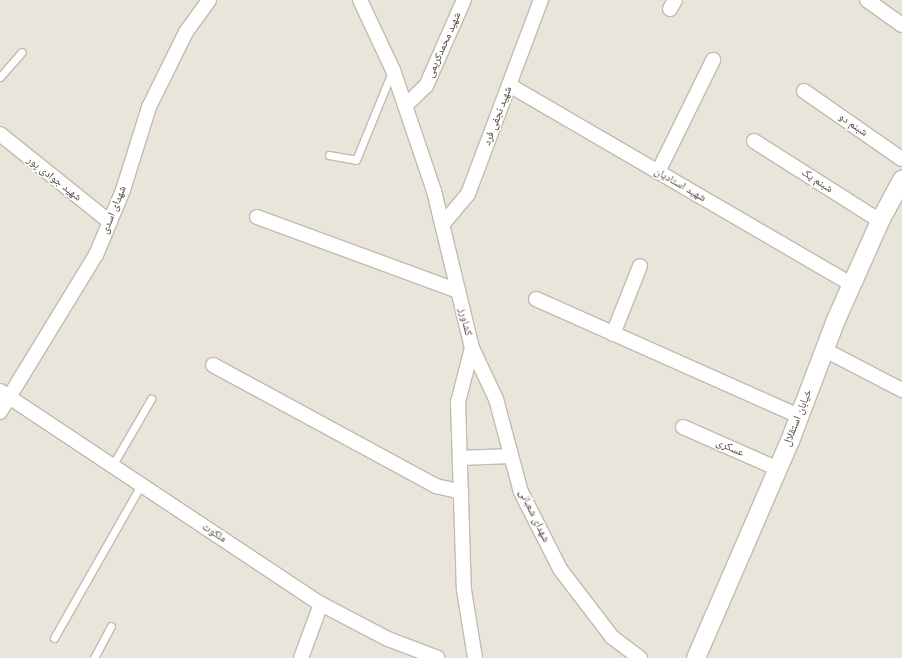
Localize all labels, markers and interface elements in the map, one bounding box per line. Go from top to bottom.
street label: شهید محمدکریمی [424,10,464,80]
street label: شهید نجفی فرد [481,85,515,147]
street label: شبنم دو [836,110,870,140]
street label: شهید جوادی پور [24,154,84,204]
street label: شهید استادیان [652,165,708,205]
street label: شبنم یک [799,166,835,196]
street label: شهدای اسدی [98,184,130,236]
street label: کشاورز [455,307,475,337]
street label: خیابان استقلال [781,388,815,448]
street label: عسکری [714,436,746,460]
street label: شهدای شعبانی [516,487,552,545]
street label: ملکوت [199,520,229,546]

